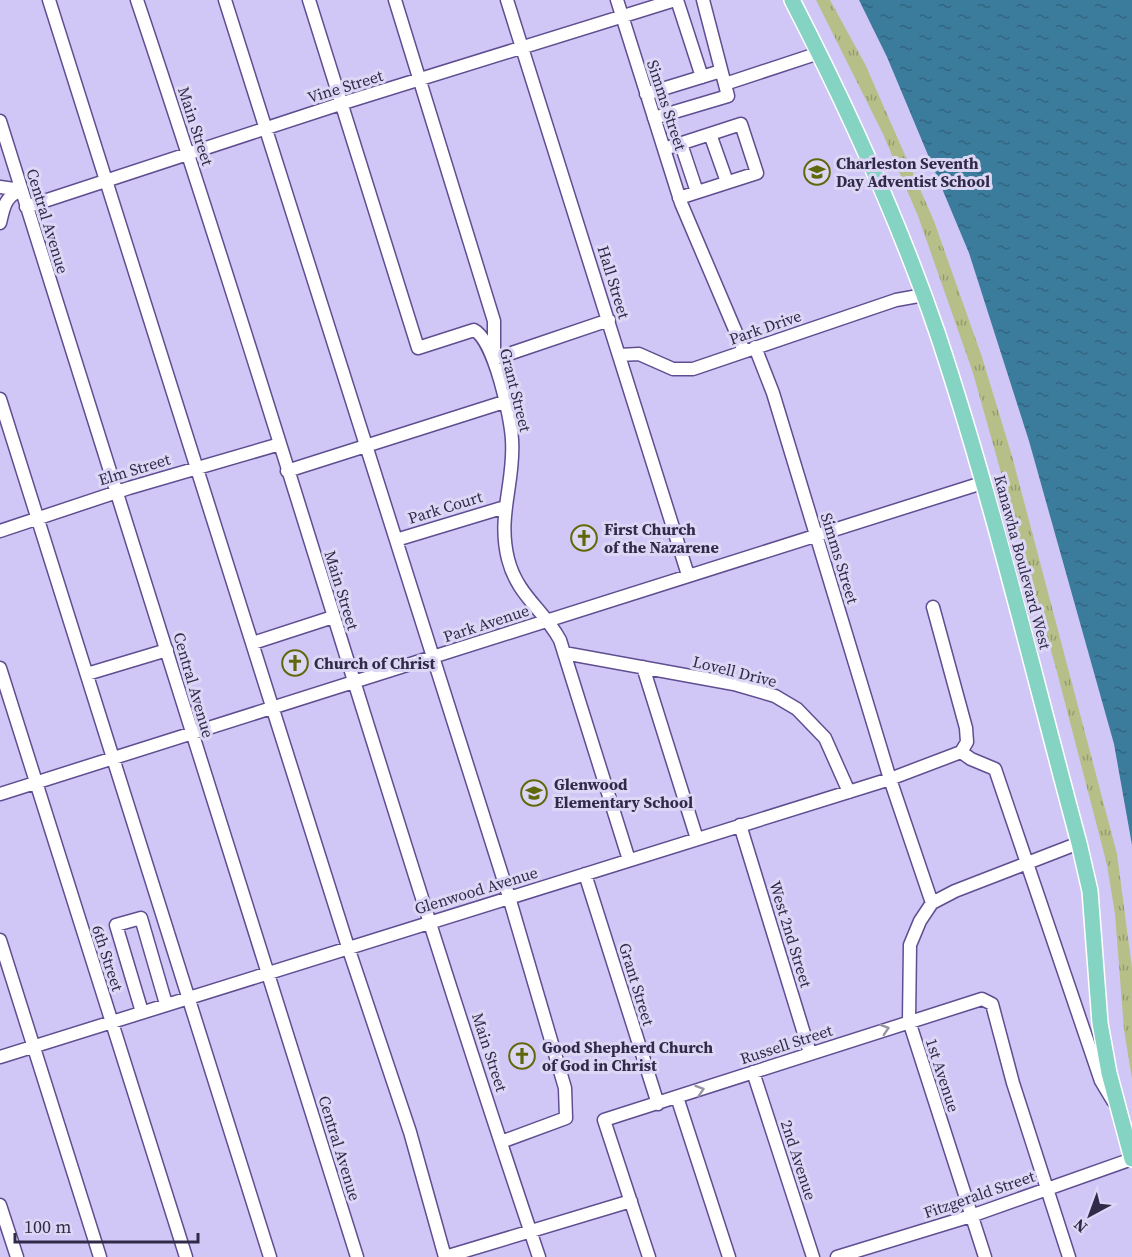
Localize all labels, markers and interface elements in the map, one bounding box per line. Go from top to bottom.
street label: Simms Street [642,57,692,154]
street label: Vine Street [304,64,386,108]
street label: Main Street [173,84,219,169]
place label: Charleston Seventh Day Adventist School [836,152,990,192]
school or university icon: Charleston Seventh Day Adventist School [802,157,832,187]
street label: Central Avenue [22,166,74,276]
street label: Hall Street [593,243,636,322]
street label: Park Drive [726,304,804,350]
street label: Grant Street [495,346,537,435]
street label: Elm Street [95,447,173,490]
street label: Kanawha Boulevard West [989,472,1057,652]
street label: Park Court [405,485,486,529]
street label: Simms Street [816,510,864,607]
place label: First Church of the Nazarene [604,518,719,558]
church icon: First Church of the Nazarene [569,523,599,553]
street label: Main Street [320,548,365,633]
street label: Park Avenue [440,599,532,647]
street label: Central Avenue [168,630,220,740]
church icon: Church of Christ [280,648,310,678]
street label: Lovell Drive [691,650,779,692]
place label: Church of Christ [314,652,436,674]
place label: Glenwood Elementary School [554,773,693,813]
school or university icon: Glenwood Elementary School [519,778,549,808]
street label: Glenwood Avenue [412,861,540,919]
street label: West 2nd Street [764,878,818,991]
street label: 6th Street [87,922,129,994]
street label: Grant Street [614,940,660,1029]
street label: Main Street [467,1010,513,1095]
street label: Russell Street [737,1018,836,1069]
one-way arrow [879,1024,890,1036]
street label: 1st Avenue [921,1035,965,1115]
place label: Good Shepherd Church of God in Christ [542,1036,713,1076]
church icon: Good Shepherd Church of God in Christ [507,1041,537,1071]
one-way arrow [694,1084,705,1097]
street label: Central Avenue [314,1093,366,1203]
street label: 2nd Avenue [776,1117,822,1203]
street label: Fitzgerald Street [920,1164,1038,1223]
north arrow [1060,1185,1120,1245]
scale bar [15,1206,198,1244]
text: 100 m [24,1214,71,1239]
text: N [1068,1214,1092,1238]

